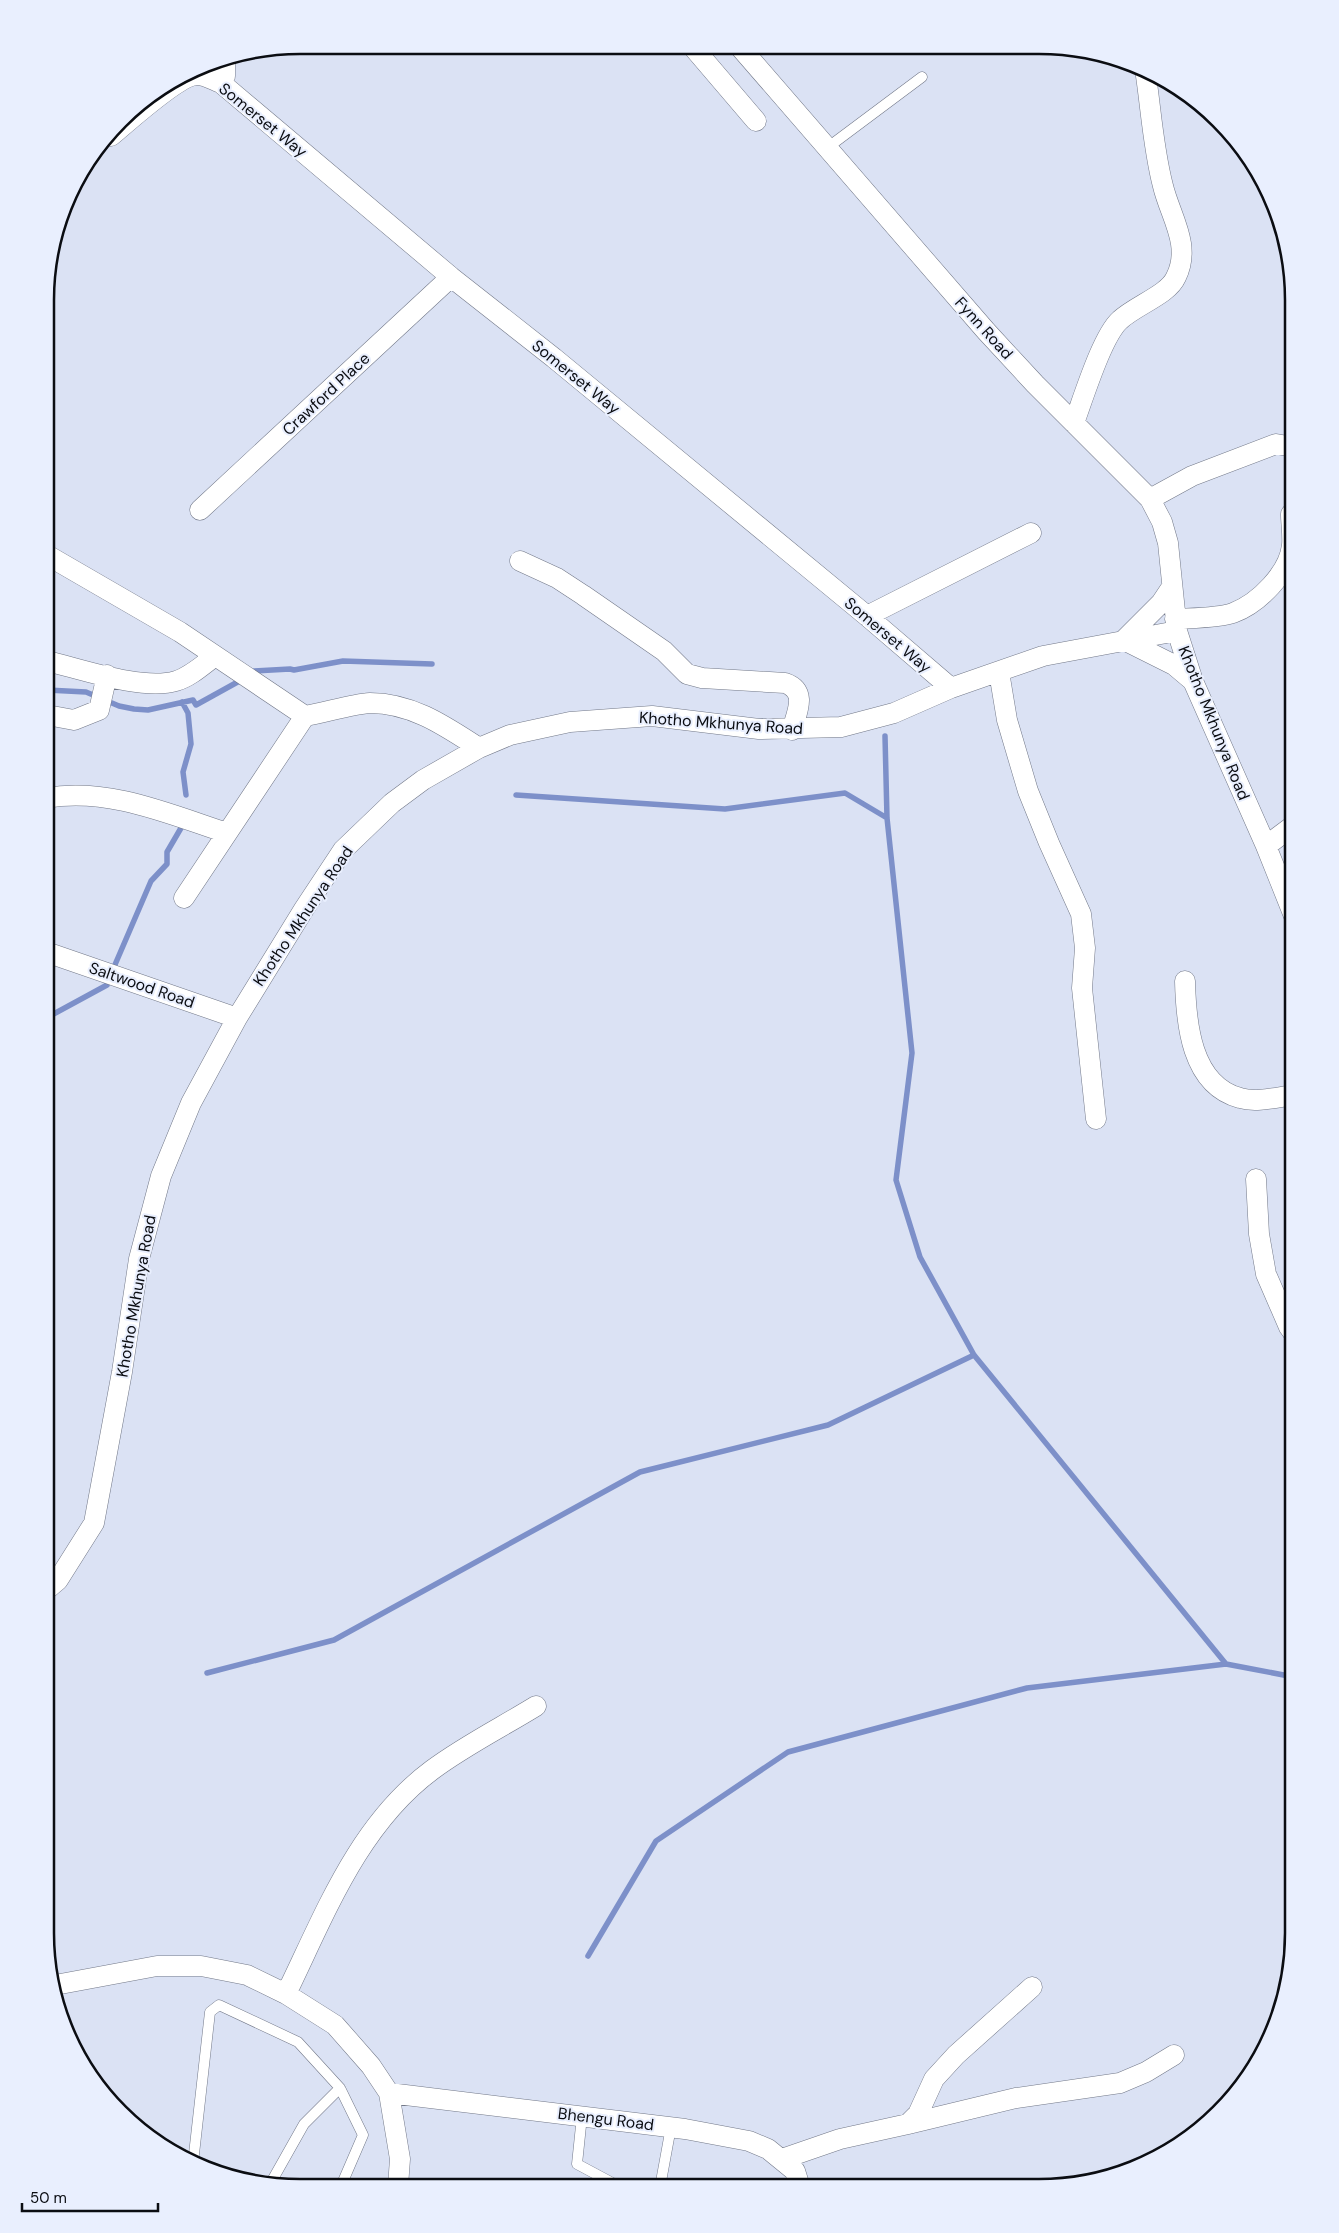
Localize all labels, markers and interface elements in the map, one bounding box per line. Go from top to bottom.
street label: Somerset Way [215,78,311,162]
street label: Fynn Road [950,292,1018,364]
street label: Somerset Way [528,335,624,419]
street label: Crawford Place [278,348,374,440]
street label: Somerset Way [840,592,936,678]
street label: Khotho Mkhunya Road [1173,643,1255,803]
street label: Khotho Mkhunya Road [638,707,804,739]
street label: Khotho Mkhunya Road [248,842,358,990]
street label: Saltwood Road [86,957,198,1013]
street label: Khotho Mkhunya Road [111,1213,161,1379]
street label: Bhengu Road [557,2103,655,2135]
scale bar [22,2180,159,2212]
text: 50 m [30,2188,67,2208]

